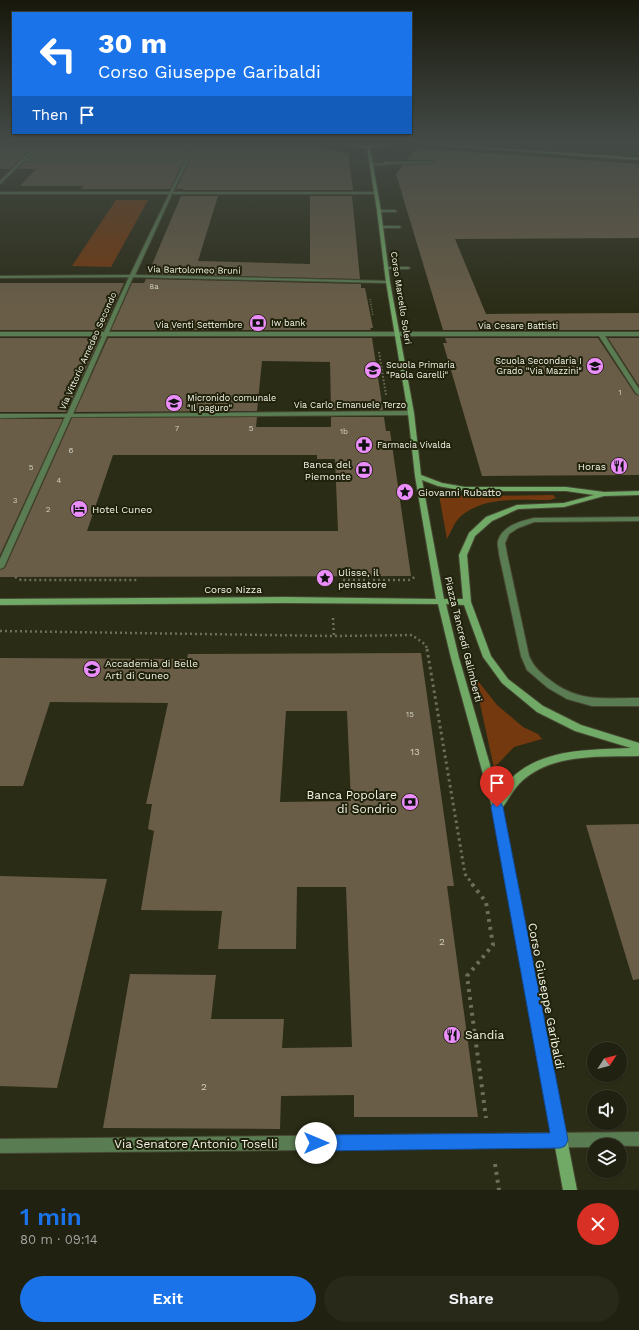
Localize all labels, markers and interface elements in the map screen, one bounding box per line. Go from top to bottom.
text: 30 m [98,27,167,60]
icon: left [32,28,84,80]
text: Corso Giuseppe Garibaldi [98,61,321,82]
icon: arrive [76,104,98,126]
text: Then [32,106,68,124]
street label: Corso Marcello Soleri [389,251,413,345]
street label: Via Bartolomeo Bruni [147,264,241,276]
house number: 8a [149,282,159,291]
street label: Via Vittorio Amedeo Secondo [57,291,119,411]
bank icon: Iw bank [248,313,268,333]
place label: Iw bank [271,318,305,328]
street label: Via Venti Settembre [155,320,243,330]
street label: Via Cesare Battisti [478,321,558,331]
place label: Scuola Secondaria I Grado "Via Mazzini" [495,356,582,376]
school or university icon: Scuola Secondaria I Grado "Via Mazzini" [585,356,605,376]
school or university icon: Scuola Primaria "Paola Garelli" [363,360,383,380]
place label: Scuola Primaria "Paola Garelli" [386,360,455,380]
house number: 1 [618,388,622,397]
school or university icon: Micronido comunale "Il paguro" [164,393,184,413]
place label: Micronido comunale "Il paguro" [187,393,276,413]
street label: Via Carlo Emanuele Terzo [294,400,406,410]
house number: 7 [175,424,180,433]
house number: 5 [249,424,254,433]
house number: 1b [340,427,348,436]
pharmacy icon: Farmacia Vivalda [354,435,374,455]
place label: Farmacia Vivalda [377,440,451,450]
house number: 6 [69,446,74,455]
restaurant icon: Horas [609,456,629,476]
place label: Banca del Piemonte [303,459,351,482]
bank icon: Banca del Piemonte [354,460,374,480]
place label: Horas [578,461,606,472]
house number: 5 [29,463,34,472]
house number: 4 [57,476,62,485]
place icon: Giovanni Rubatto [395,482,415,502]
place label: Giovanni Rubatto [418,487,501,498]
house number: 3 [13,496,18,505]
hotel icon: Hotel Cuneo [69,499,89,519]
place label: Hotel Cuneo [92,504,152,515]
house number: 2 [46,505,51,514]
place label: Ulisse, il pensatore [338,567,387,590]
place icon: Ulisse, il pensatore [315,568,335,588]
street label: Piazza Tancredi Galimberti [443,575,484,703]
street label: Corso Nizza [204,584,262,595]
place label: Accademia di Belle Arti di Cuneo [105,658,198,681]
school or university icon: Accademia di Belle Arti di Cuneo [82,659,102,679]
house number: 15 [406,710,414,719]
house number: 13 [410,746,420,757]
pin [480,766,514,807]
icon: arrive [486,772,508,794]
place label: Banca Popolare di Sondrio [306,788,397,816]
bank icon: Banca Popolare di Sondrio [400,792,420,812]
street label: Corso Giuseppe Garibaldi [525,922,567,1070]
house number: 2 [439,936,445,947]
restaurant icon: Sandia [442,1025,462,1045]
place label: Sandia [465,1028,505,1042]
north arrow [587,1042,627,1082]
map controls [587,1042,627,1178]
house number: 2 [201,1081,207,1092]
button: sound [587,1090,627,1130]
position arrow [295,1122,337,1164]
street label: Via Senatore Antonio Toselli [114,1137,278,1151]
button: layers [587,1138,627,1178]
text: 1 min [20,1203,82,1231]
button: close [577,1203,619,1245]
text: 80 m · 09:14 [20,1232,98,1247]
button: Exit [20,1276,316,1322]
button: Share [324,1276,619,1322]

